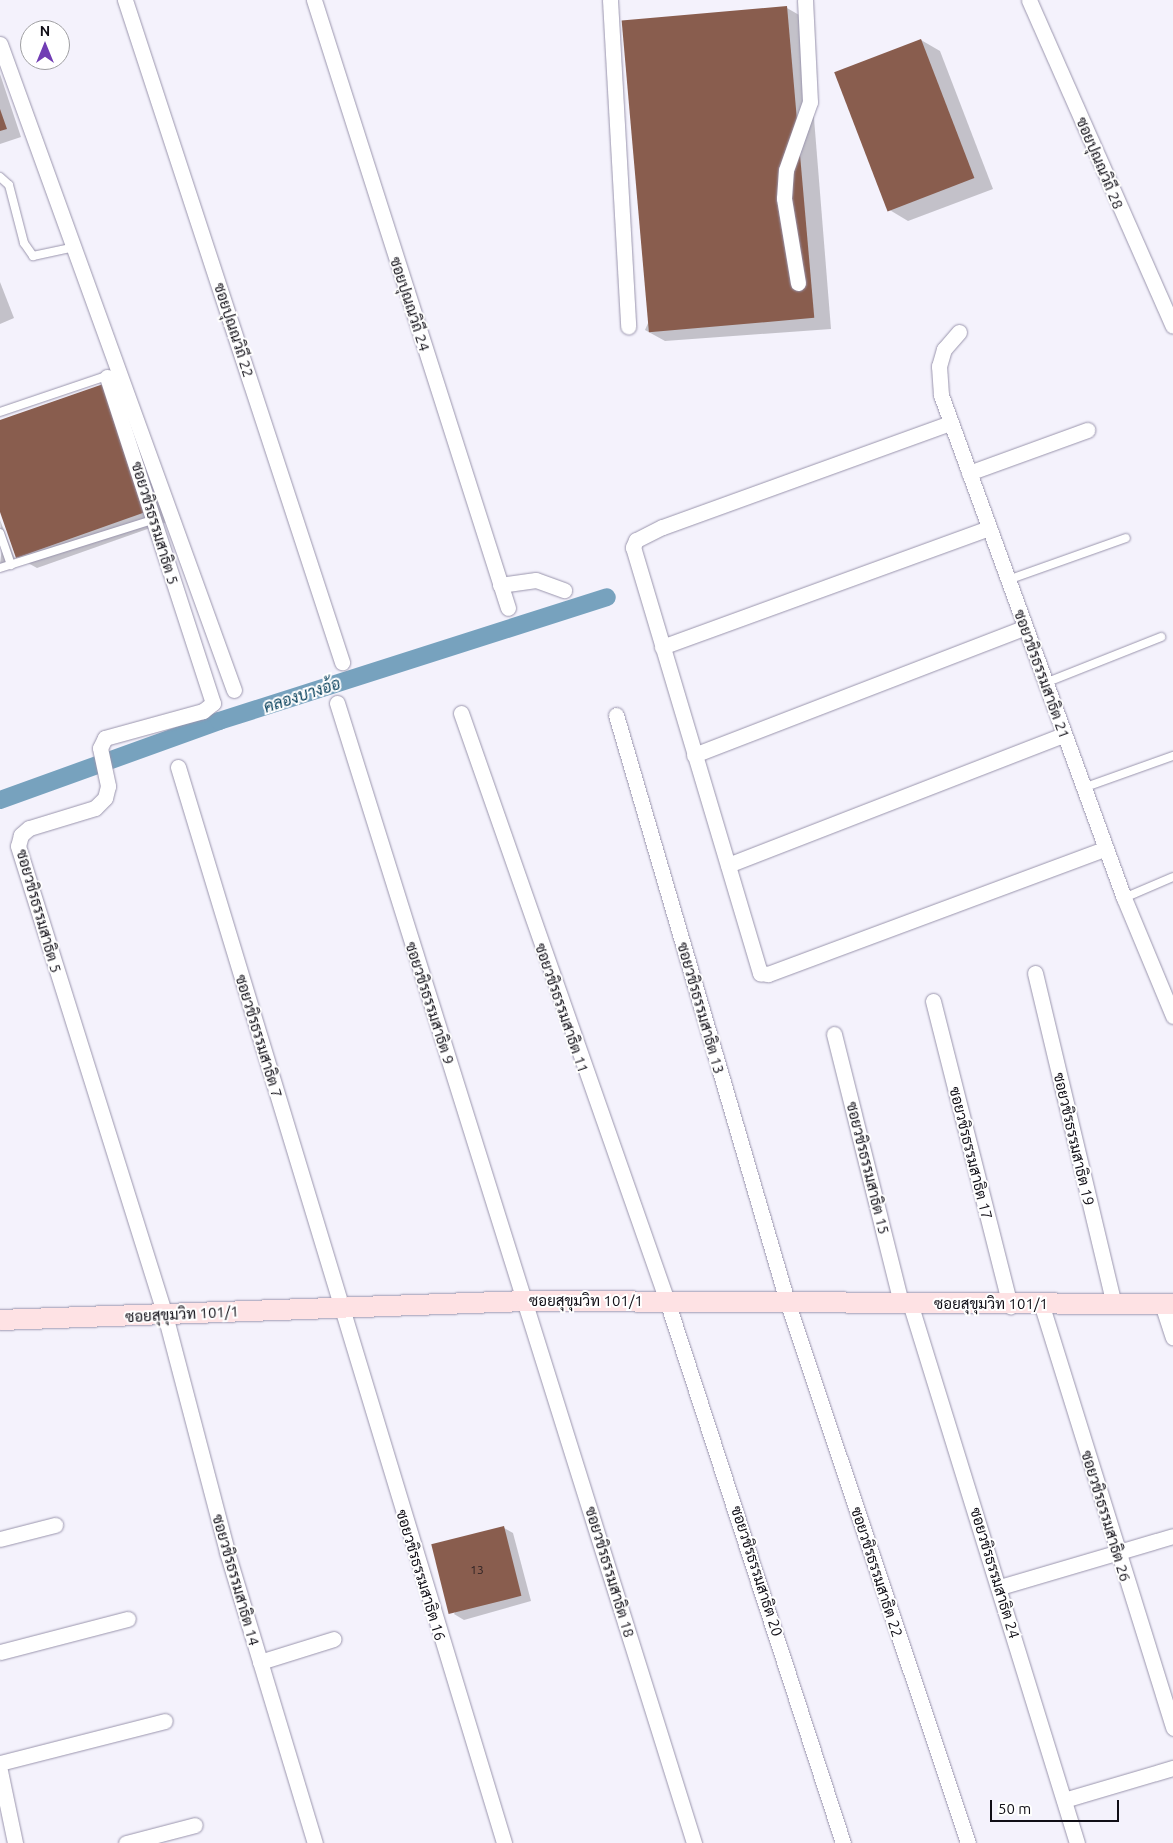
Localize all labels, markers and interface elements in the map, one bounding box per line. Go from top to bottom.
north arrow [20,20,70,70]
text: N [40,23,50,39]
street label: ซอยปุณณวิถี 28 [1073,114,1127,212]
street label: ซอยปุณณวิถี 24 [386,255,434,353]
street label: ซอยปุณณวิถี 22 [210,281,258,379]
street label: ซอยวชิรธรรมสาธิต 5 [128,459,182,587]
street label: ซอยวชิรธรรมสาธิต 21 [1010,607,1074,741]
water label: คลองบางอ้อ [261,674,343,716]
street label: ซอยวชิรธรรมสาธิต 5 [13,847,65,975]
street label: ซอยวชิรธรรมสาธิต 9 [402,940,458,1066]
street label: ซอยวชิรธรรมสาธิต 13 [674,940,728,1076]
street label: ซอยวชิรธรรมสาธิต 11 [531,941,593,1075]
street label: ซอยวชิรธรรมสาธิต 7 [232,972,286,1100]
street label: ซอยวชิรธรรมสาธิต 19 [1050,1071,1098,1207]
street label: ซอยวชิรธรรมสาธิต 17 [946,1085,996,1221]
street label: ซอยวชิรธรรมสาธิต 15 [843,1100,893,1236]
street label: ซอยสุขุมวิท 101/1 [529,1292,643,1310]
street label: ซอยสุขุมวิท 101/1 [934,1295,1048,1313]
street label: ซอยสุขุมวิท 101/1 [125,1302,239,1326]
street label: ซอยวชิรธรรมสาธิต 26 [1078,1448,1134,1584]
street label: ซอยวชิรธรรมสาธิต 18 [582,1504,638,1640]
street label: ซอยวชิรธรรมสาธิต 20 [727,1504,787,1638]
street label: ซอยวชิรธรรมสาธิต 22 [847,1505,907,1639]
street label: ซอยวชิรธรรมสาธิต 24 [967,1505,1023,1641]
street label: ซอยวชิรธรรมสาธิต 16 [393,1507,449,1643]
street label: ซอยวชิรธรรมสาธิต 14 [209,1512,263,1648]
house number: 13 [470,1563,484,1577]
scale bar [993,1790,1122,1822]
text: 50 m [998,1800,1031,1817]

